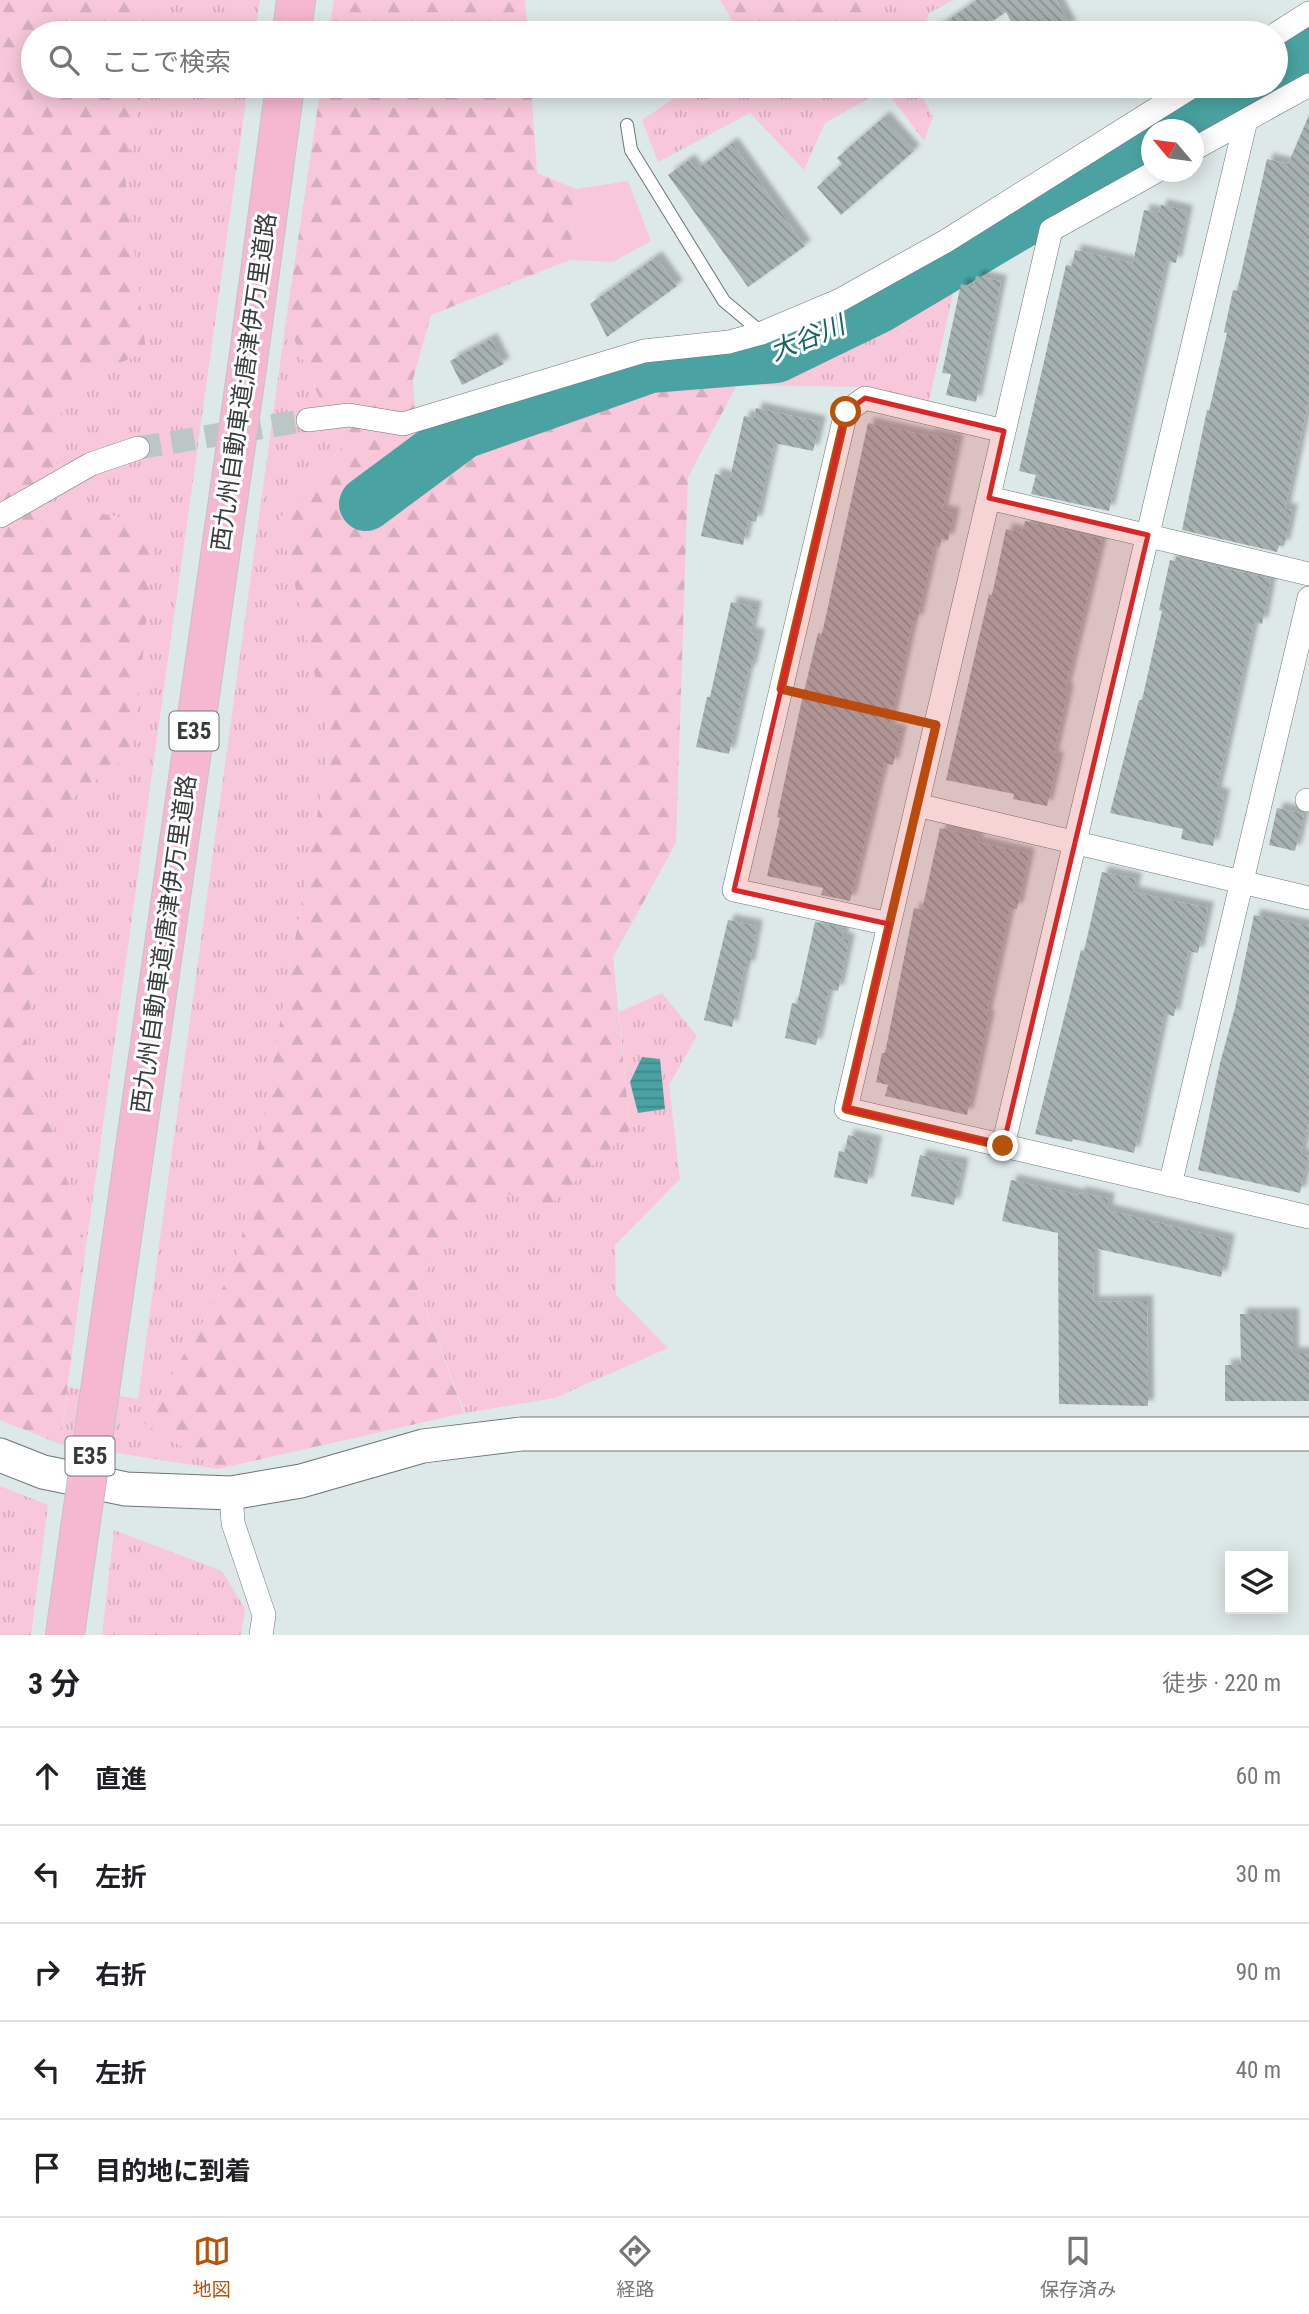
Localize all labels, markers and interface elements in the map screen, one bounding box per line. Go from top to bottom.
search box [21,21,1288,98]
icon: search [45,41,83,79]
text: ここで検索 [101,47,231,77]
north arrow [1141,119,1204,182]
street label: 西九州自動車道;唐津伊万里道路 [206,211,282,553]
water label: 大谷川 [765,308,852,367]
route start [830,396,861,427]
road number: E35 [170,712,218,750]
street label: 西九州自動車道;唐津伊万里道路 [126,773,202,1115]
route end [987,1130,1018,1161]
road number: E35 [66,1436,114,1476]
map controls [1225,1551,1288,1614]
button: layers [1225,1551,1288,1614]
text: 3 分 [28,1666,80,1701]
text: 徒歩 · 220 m [1162,1670,1281,1697]
icon: ahead [28,1757,66,1795]
text: 60 m [1236,1763,1281,1790]
text: 直進 [95,1764,147,1794]
icon: left [28,1855,66,1893]
text: 30 m [1236,1861,1281,1888]
text: 左折 [95,1862,147,1892]
icon: right [28,1953,66,1991]
text: 90 m [1236,1959,1281,1986]
text: 右折 [95,1960,147,1990]
icon: left [28,2051,66,2089]
text: 40 m [1236,2057,1281,2084]
text: 左折 [95,2058,147,2088]
icon: arrive [28,2149,66,2187]
text: 目的地に到着 [95,2156,251,2186]
tab: 地図 [193,2232,231,2301]
tab: 経路 [616,2232,654,2301]
tab: 保存済み [1040,2232,1116,2301]

